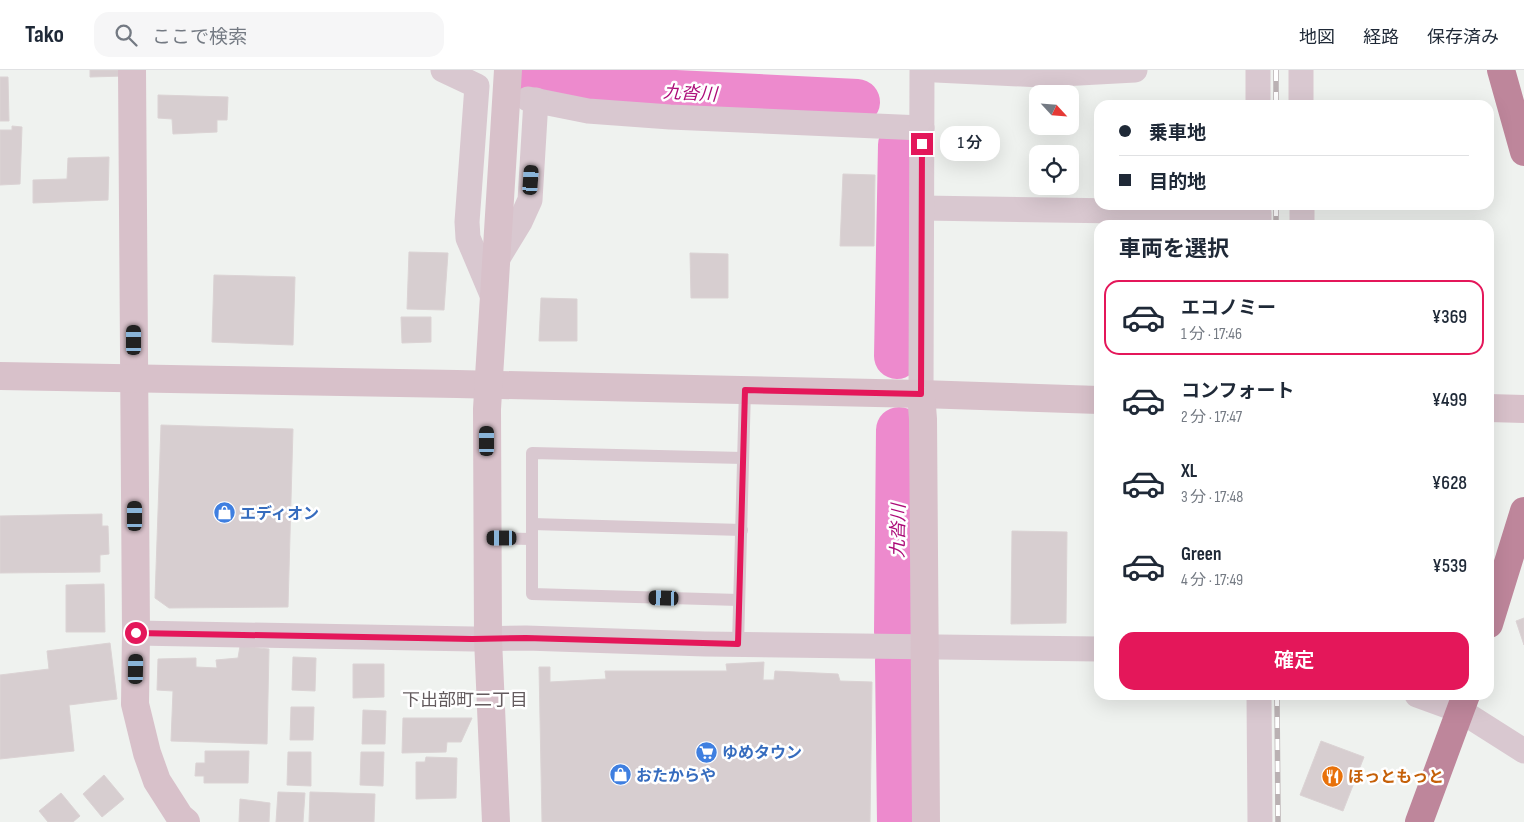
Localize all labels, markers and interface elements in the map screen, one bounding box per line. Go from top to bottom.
search box [94,12,444,57]
text: Tako [25,20,64,49]
icon: search [112,21,140,49]
text: ここで検索 [152,26,247,49]
text: 地図 [1299,27,1335,48]
text: 経路 [1363,27,1399,48]
text: 保存済み [1427,27,1499,48]
water label: 九沓川 [662,82,719,106]
north arrow [1029,85,1079,135]
map controls [1029,85,1079,195]
text: 乗車地 [1149,122,1206,145]
callout: 1 分 [940,126,1000,162]
route end [911,133,933,155]
text: 1 分 [958,134,982,153]
button: locate [1029,145,1079,195]
car [522,165,539,195]
text: 目的地 [1149,171,1206,194]
text: 車両を選択 [1119,236,1229,263]
icon: car [1121,295,1166,340]
text: エコノミー [1181,297,1276,320]
text: ¥369 [1432,306,1467,329]
car [126,325,141,355]
text: 1 分 · 17:46 [1181,325,1242,344]
icon: car [1121,378,1166,423]
text: コンフォート [1181,380,1294,403]
text: ¥499 [1432,389,1467,412]
text: 2 分 · 17:47 [1181,408,1242,427]
car [479,426,494,456]
text: XL [1181,460,1197,483]
icon: car [1121,461,1166,506]
text: ¥628 [1432,472,1467,495]
text: 3 分 · 17:48 [1181,488,1243,507]
car [127,501,142,531]
shop icon: エディオン [212,501,236,525]
water label: 九沓川 [888,502,910,558]
place label: エディオン [240,505,319,524]
car [487,531,517,546]
text: Green [1181,543,1221,566]
icon: car [1121,544,1166,589]
text: ¥539 [1432,555,1467,578]
text: 4 分 · 17:49 [1181,571,1243,590]
car [648,590,679,606]
route start [125,622,147,644]
button: 確定 [1119,632,1469,690]
car [128,654,143,684]
district label: 下出部町二丁目 [402,690,528,711]
supermarket icon: ゆめタウン [694,740,718,764]
place label: ゆめタウン [722,744,802,763]
shop icon: おたからや [608,763,632,787]
restaurant icon: ほっともっと [1320,764,1344,788]
place label: おたからや [636,767,716,786]
place label: ほっともっと [1348,768,1444,787]

